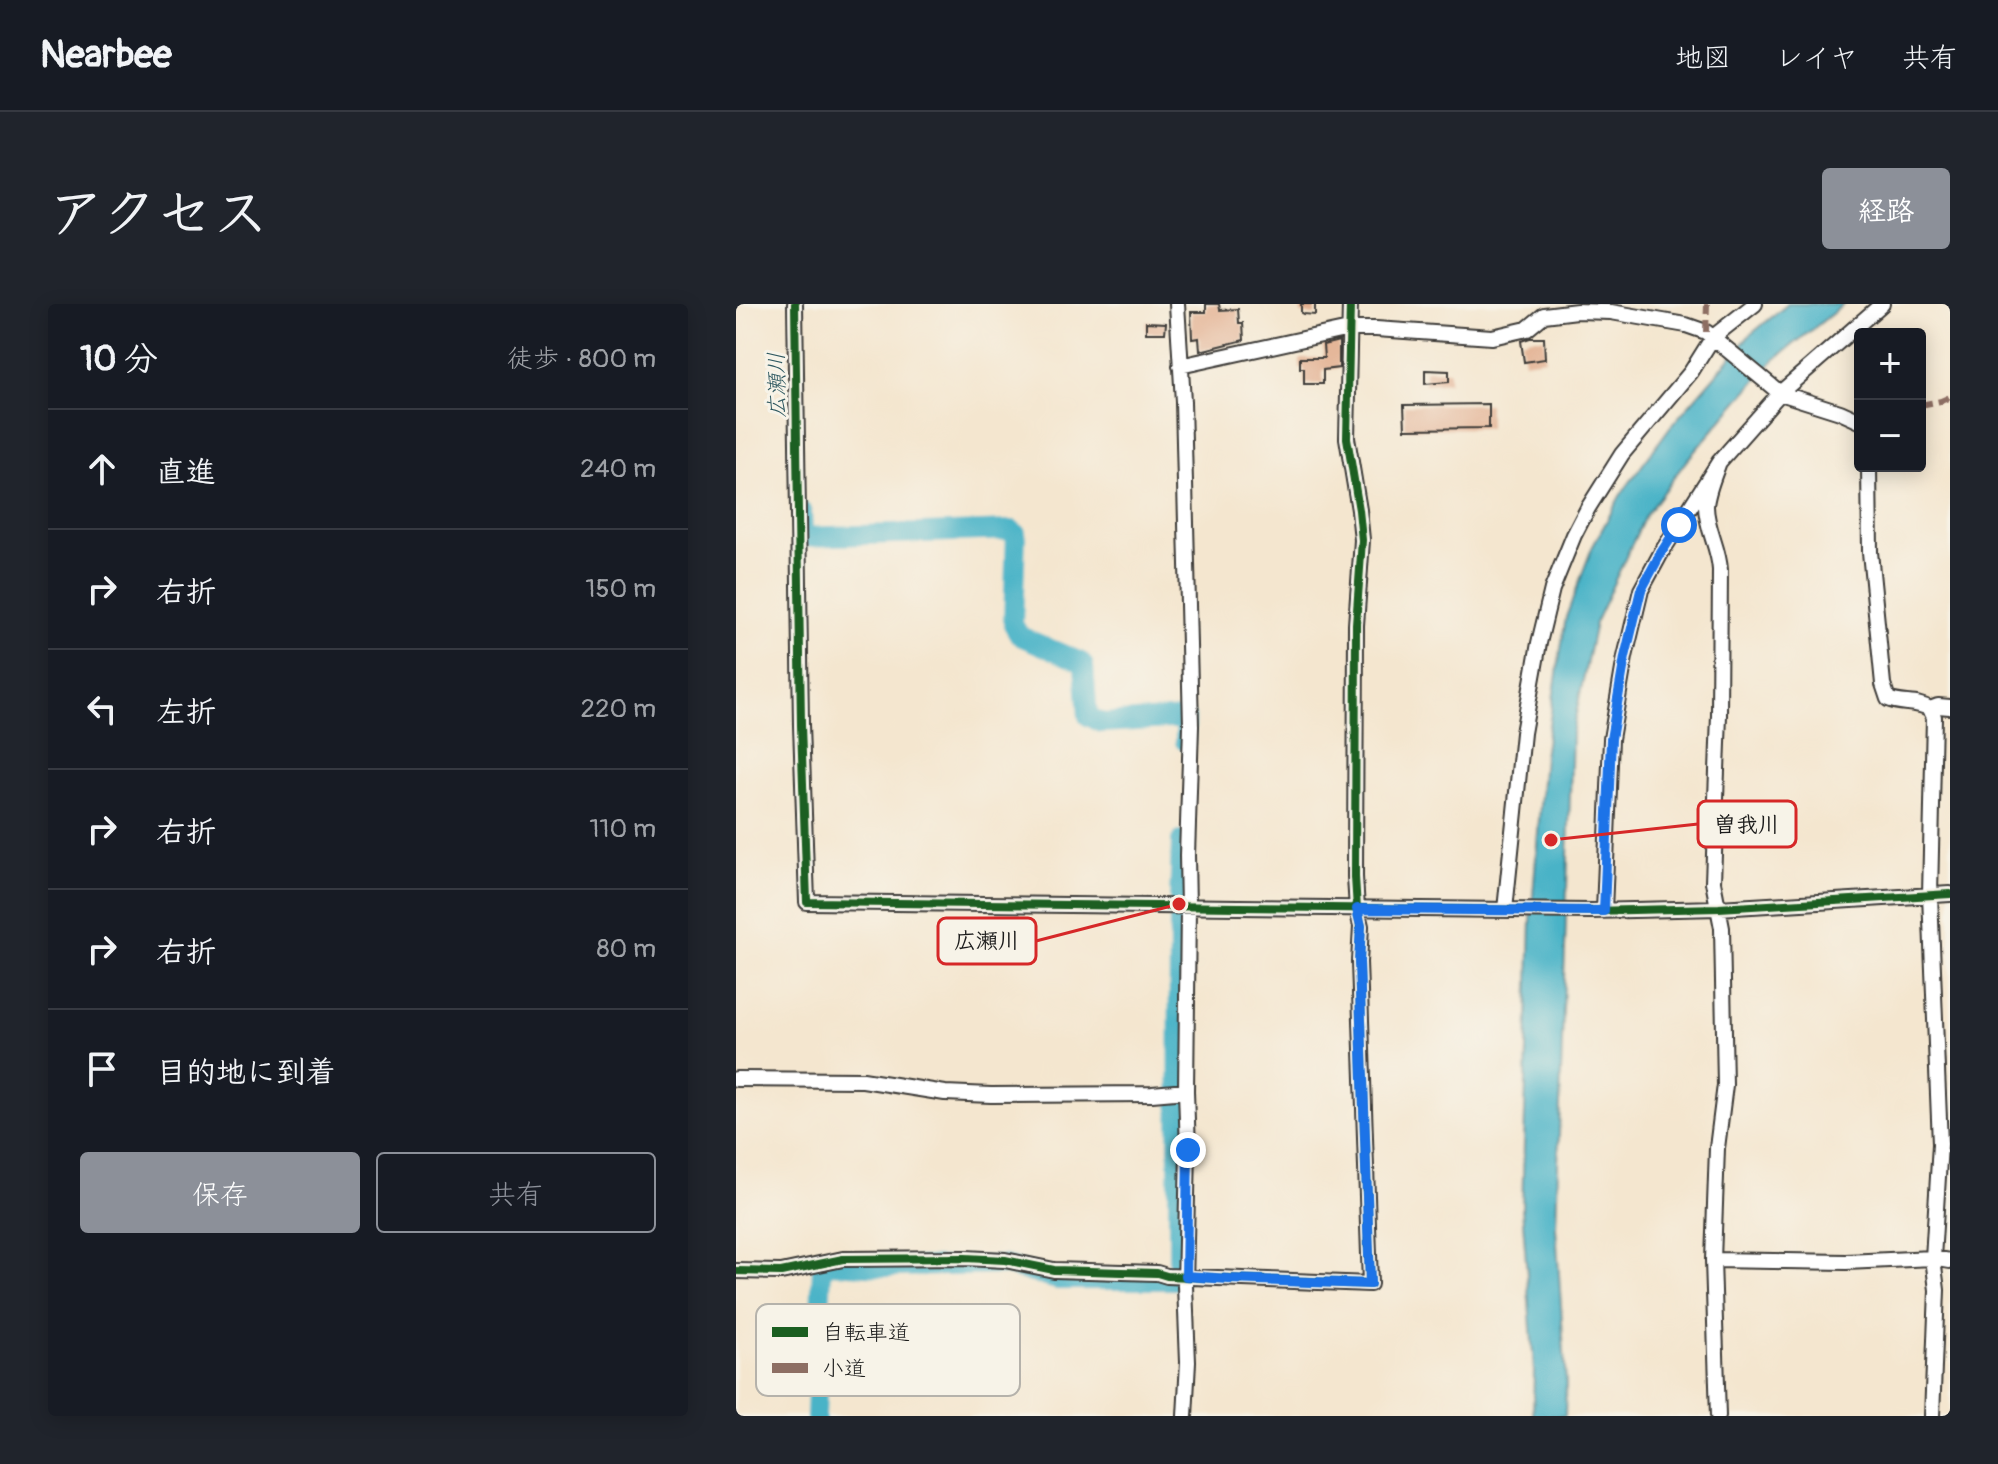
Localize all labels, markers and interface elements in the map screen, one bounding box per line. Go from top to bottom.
text: Nearbee [40,31,172,79]
text: 地図 [1675,41,1731,76]
text: レイヤ [1775,41,1858,76]
text: 共有 [1902,41,1958,76]
button: 経路 [1822,168,1950,249]
text: アクセス [48,180,269,249]
map controls [1854,328,1926,472]
button: + [1854,328,1926,400]
text: 10 分 [80,338,158,381]
text: 徒歩 · 800 m [507,343,656,375]
water label: 広瀬川 [762,352,792,418]
button: − [1854,400,1926,472]
icon: ahead [80,447,124,491]
text: 240 m [580,453,656,485]
text: 直進 [156,454,216,491]
route start [1661,507,1697,543]
icon: right [80,567,124,611]
text: 150 m [585,573,656,605]
text: 右折 [156,574,216,611]
icon: left [80,687,124,731]
text: 220 m [580,693,656,725]
text: 左折 [156,694,216,731]
callout: 曽我川 [1698,801,1796,847]
icon: right [80,807,124,851]
text: 曽我川 [1714,811,1780,839]
text: 110 m [589,813,656,845]
text: 右折 [156,814,216,851]
callout: 広瀬川 [938,918,1036,964]
icon: right [80,927,124,971]
text: 広瀬川 [954,927,1020,955]
text: 80 m [596,933,656,965]
text: 右折 [156,934,216,971]
icon: arrive [80,1047,124,1091]
text: 目的地に到着 [156,1054,336,1091]
route end [1170,1132,1206,1168]
button: 保存 [80,1152,360,1233]
button: 共有 [376,1152,656,1233]
legend [756,1304,1020,1396]
text: 自転車道 [822,1319,910,1347]
text: 小道 [822,1355,866,1383]

